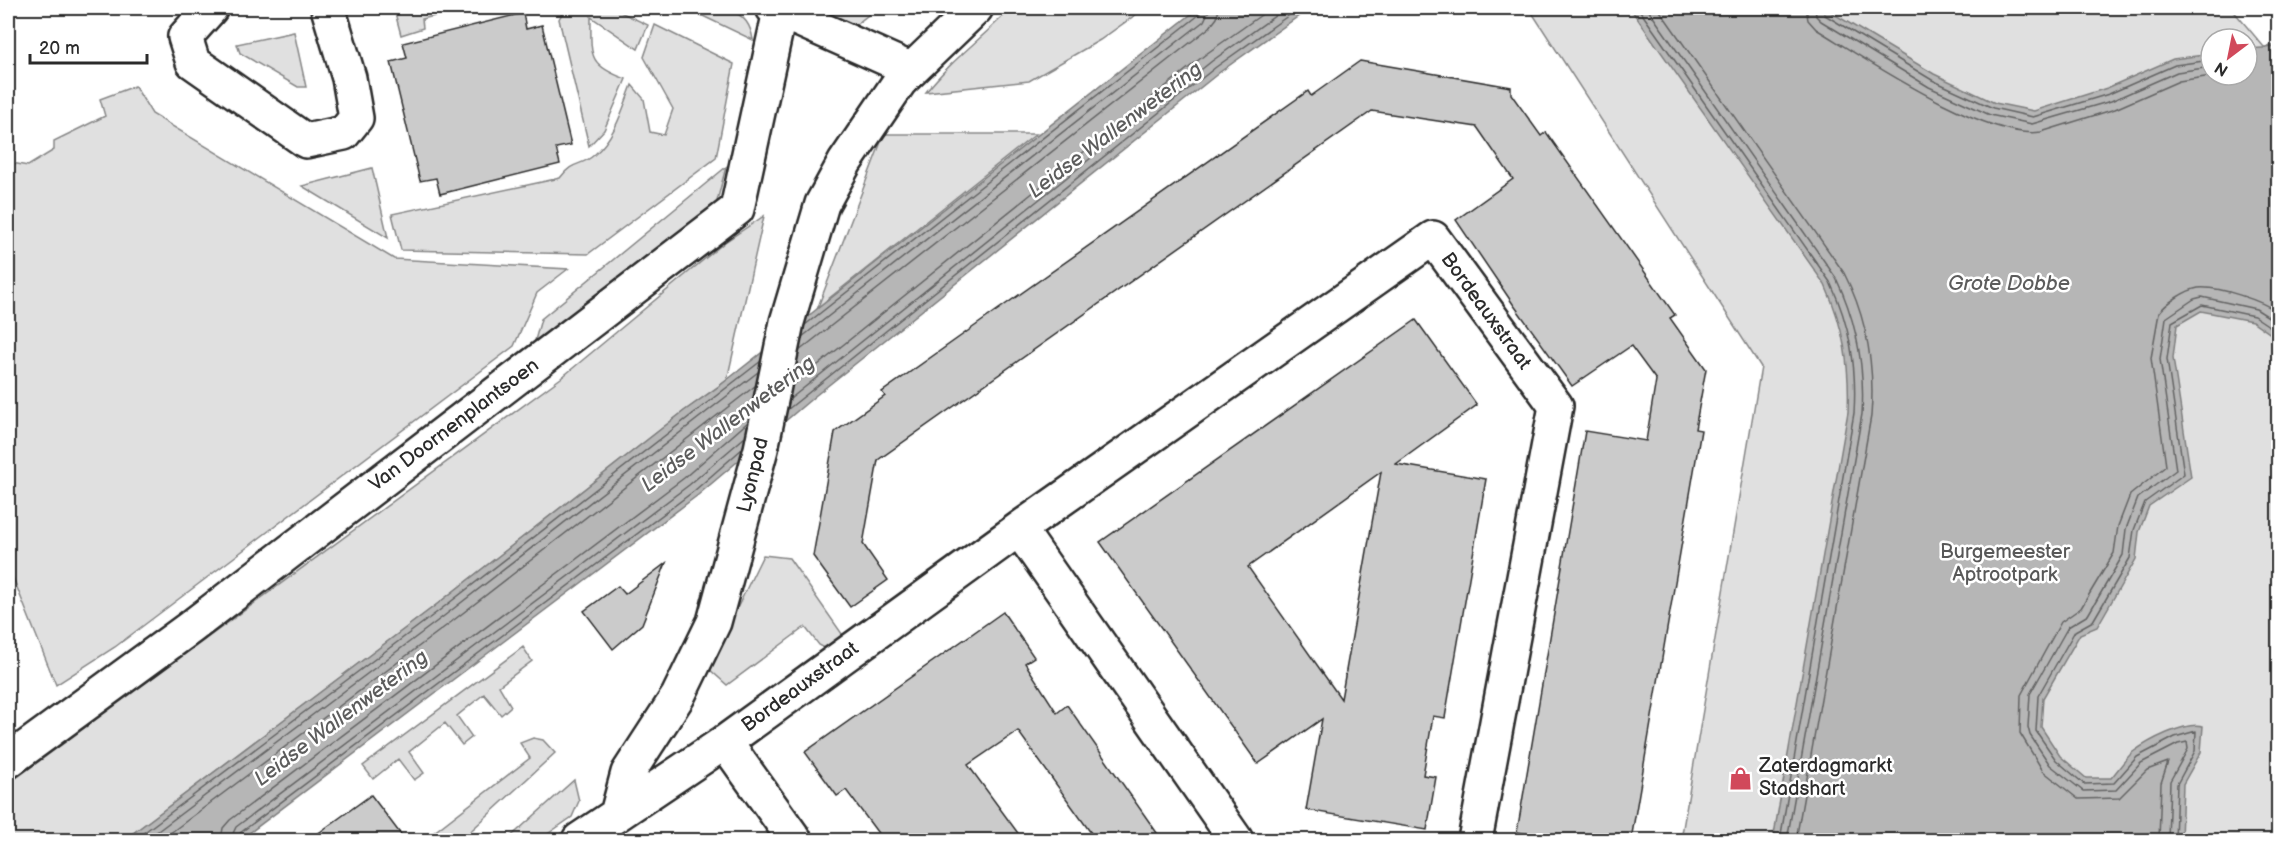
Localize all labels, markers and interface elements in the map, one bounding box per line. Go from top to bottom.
scale bar [30,27,147,65]
north arrow [2199,27,2259,87]
text: 20 m [39,38,80,59]
water label: Leidse Wallenwetering [1023,56,1207,203]
text: N [2212,57,2232,80]
street label: Bordeauxstraat [1436,248,1536,374]
water label: Grote Dobbe [1948,271,2070,296]
water label: Leidse Wallenwetering [636,350,820,497]
street label: Van Doornenplantsoen [364,353,544,497]
street label: Lyonpad [732,435,774,515]
park label: Burgemeester Aptrootpark [1940,540,2071,587]
street label: Bordeauxstraat [737,637,863,737]
water label: Leidse Wallenwetering [249,644,433,791]
place label: Zaterdagmarkt Stadshart [1758,754,1893,801]
shop icon: Zaterdagmarkt Stadshart [1728,765,1754,791]

